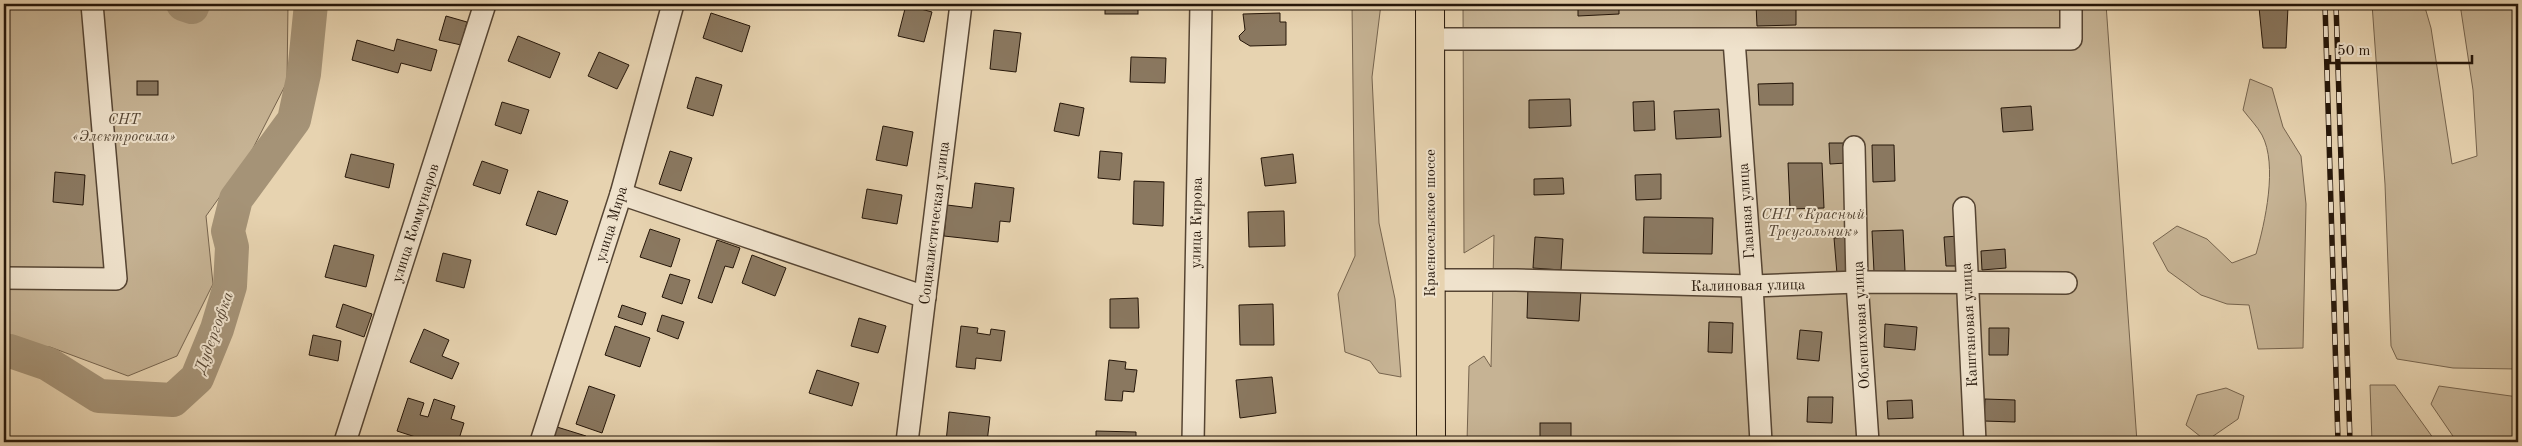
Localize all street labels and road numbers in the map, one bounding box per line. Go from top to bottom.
street label: Социалистическая улица [918,140,953,306]
street label: Красносельское шоссе [1424,149,1439,297]
street label: улица Коммунаров [390,162,443,285]
street label: Главная улица [1737,162,1758,260]
street label: улица Кирова [1189,177,1206,269]
street label: улица Мира [594,184,631,264]
street label: Облепиховая улица [1852,260,1873,390]
street label: Каштановая улица [1960,262,1981,388]
street label: Калиновая улица [1691,278,1806,295]

